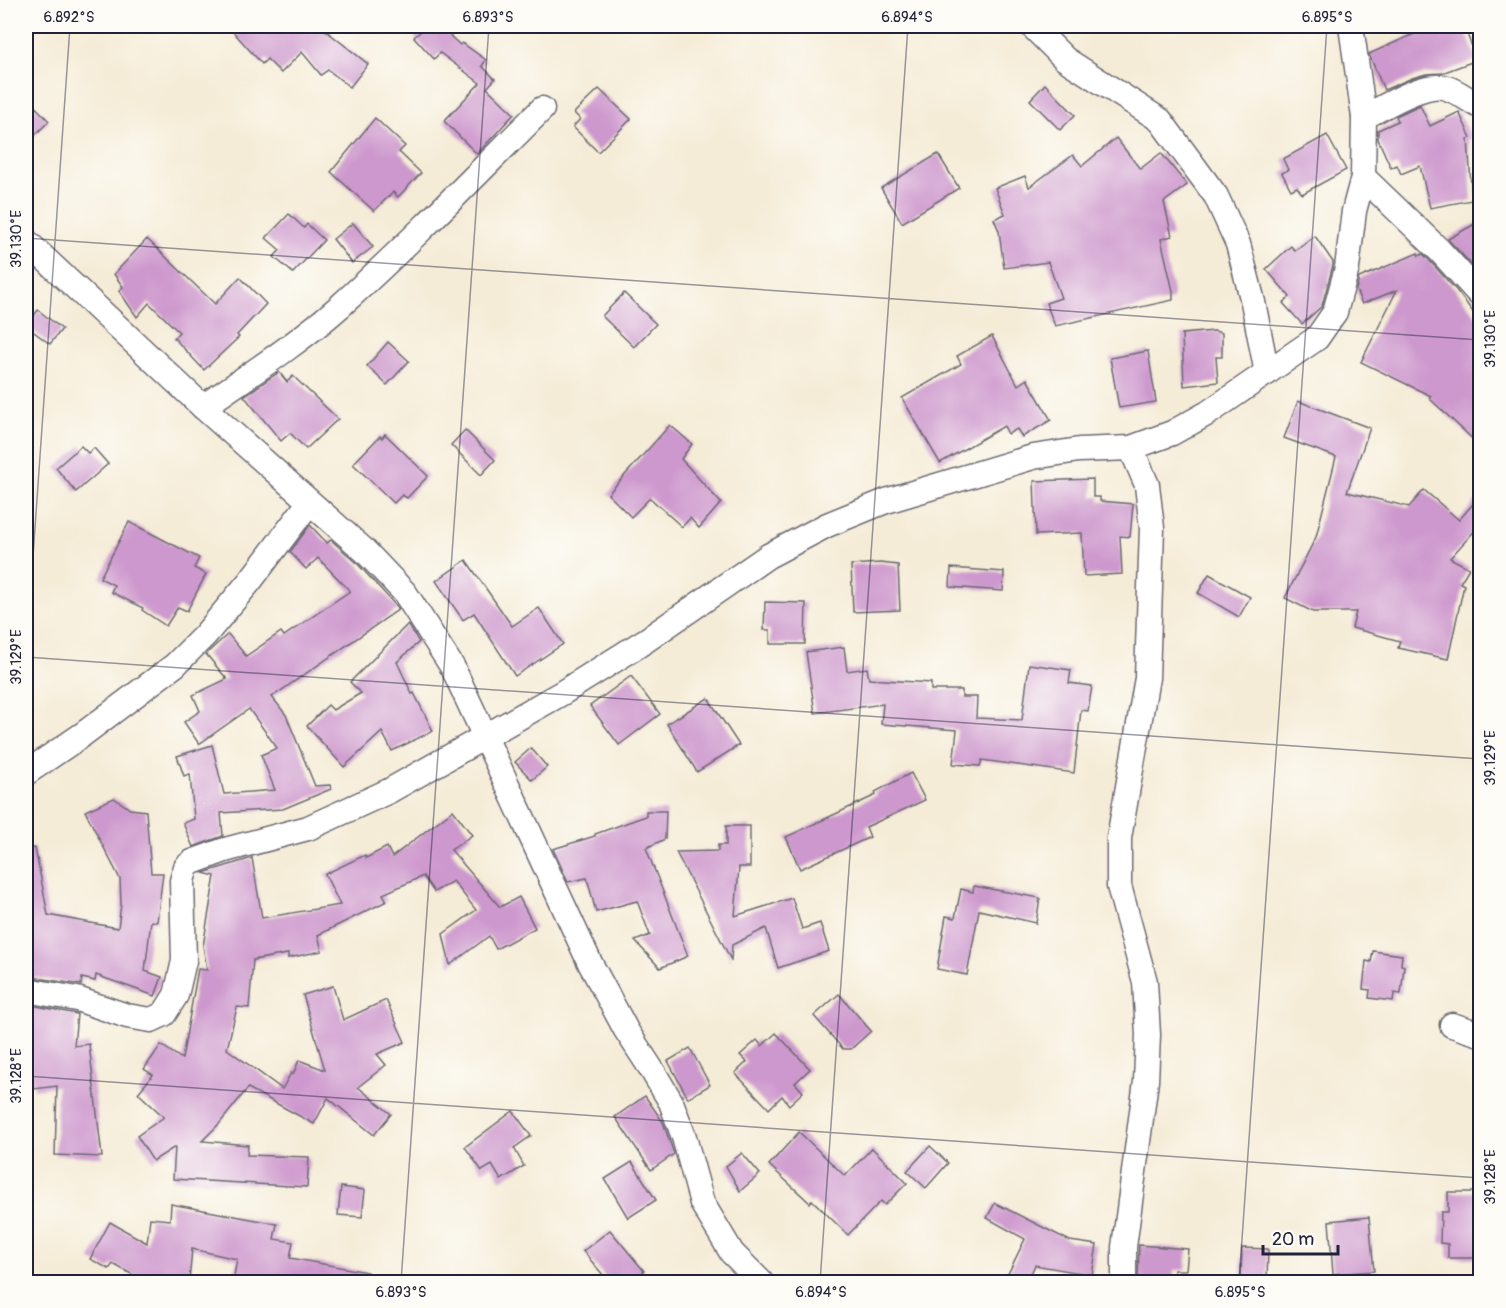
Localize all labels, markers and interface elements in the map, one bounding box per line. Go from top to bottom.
text: 6.892°S [43,8,95,27]
text: 6.893°S [463,8,514,27]
text: 6.894°S [881,8,933,27]
text: 6.895°S [1302,8,1352,27]
text: 39.130°E [7,210,26,268]
text: 39.130°E [1481,310,1500,368]
text: 39.129°E [7,629,26,685]
text: 39.129°E [1481,730,1500,786]
text: 39.128°E [7,1048,26,1104]
text: 39.128°E [1481,1149,1500,1205]
scale bar [1263,1218,1338,1256]
text: 20 m [1272,1228,1314,1251]
text: 6.893°S [376,1283,427,1302]
text: 6.894°S [795,1283,847,1302]
text: 6.895°S [1215,1283,1265,1302]

